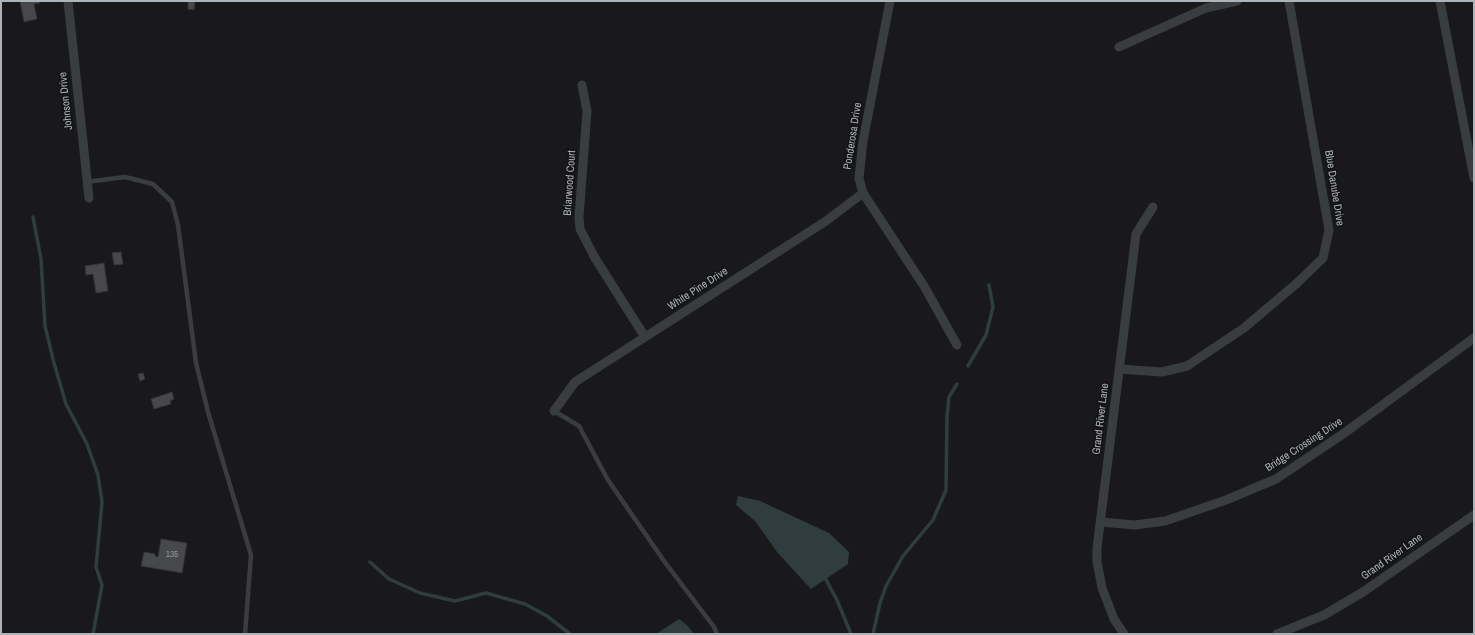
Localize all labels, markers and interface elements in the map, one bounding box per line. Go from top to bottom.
street label: Johnson Drive [56,71,76,131]
street label: Ponderosa Drive [841,102,865,170]
street label: Blue Danube Drive [1322,149,1346,227]
street label: Briarwood Court [561,150,579,216]
street label: White Pine Drive [666,265,730,313]
street label: Grand River Lane [1090,383,1112,455]
street label: Bridge Crossing Drive [1263,415,1345,475]
street label: Grand River Lane [1359,531,1425,583]
house number: 135 [166,550,178,560]

